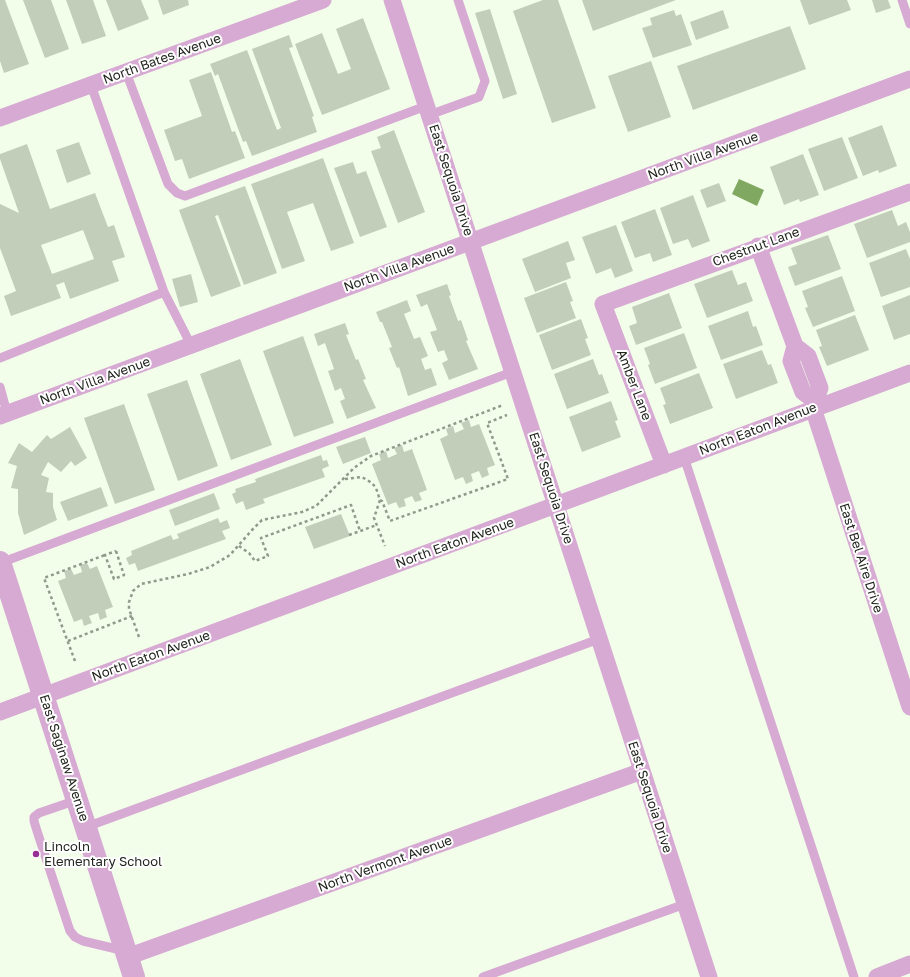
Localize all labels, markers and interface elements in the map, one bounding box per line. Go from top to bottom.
street label: North Bates Avenue [101,30,223,88]
street label: East Sequoia Drive [426,122,476,238]
street label: North Villa Avenue [646,129,760,183]
street label: Chestnut Lane [710,224,802,270]
street label: North Villa Avenue [342,241,456,295]
street label: Amber Lane [613,347,655,423]
street label: North Villa Avenue [38,354,152,408]
street label: North Eaton Avenue [697,399,819,459]
street label: East Sequoia Drive [526,430,576,546]
street label: East Bel Aire Drive [836,501,886,615]
street label: North Eaton Avenue [394,514,516,572]
street label: North Eaton Avenue [90,627,212,685]
street label: East Saginaw Avenue [36,693,92,823]
street label: East Sequoia Drive [625,739,675,855]
street label: North Vermont Avenue [316,832,454,896]
place label: Lincoln Elementary School [44,839,162,870]
marker: Lincoln Elementary School [31,849,41,859]

